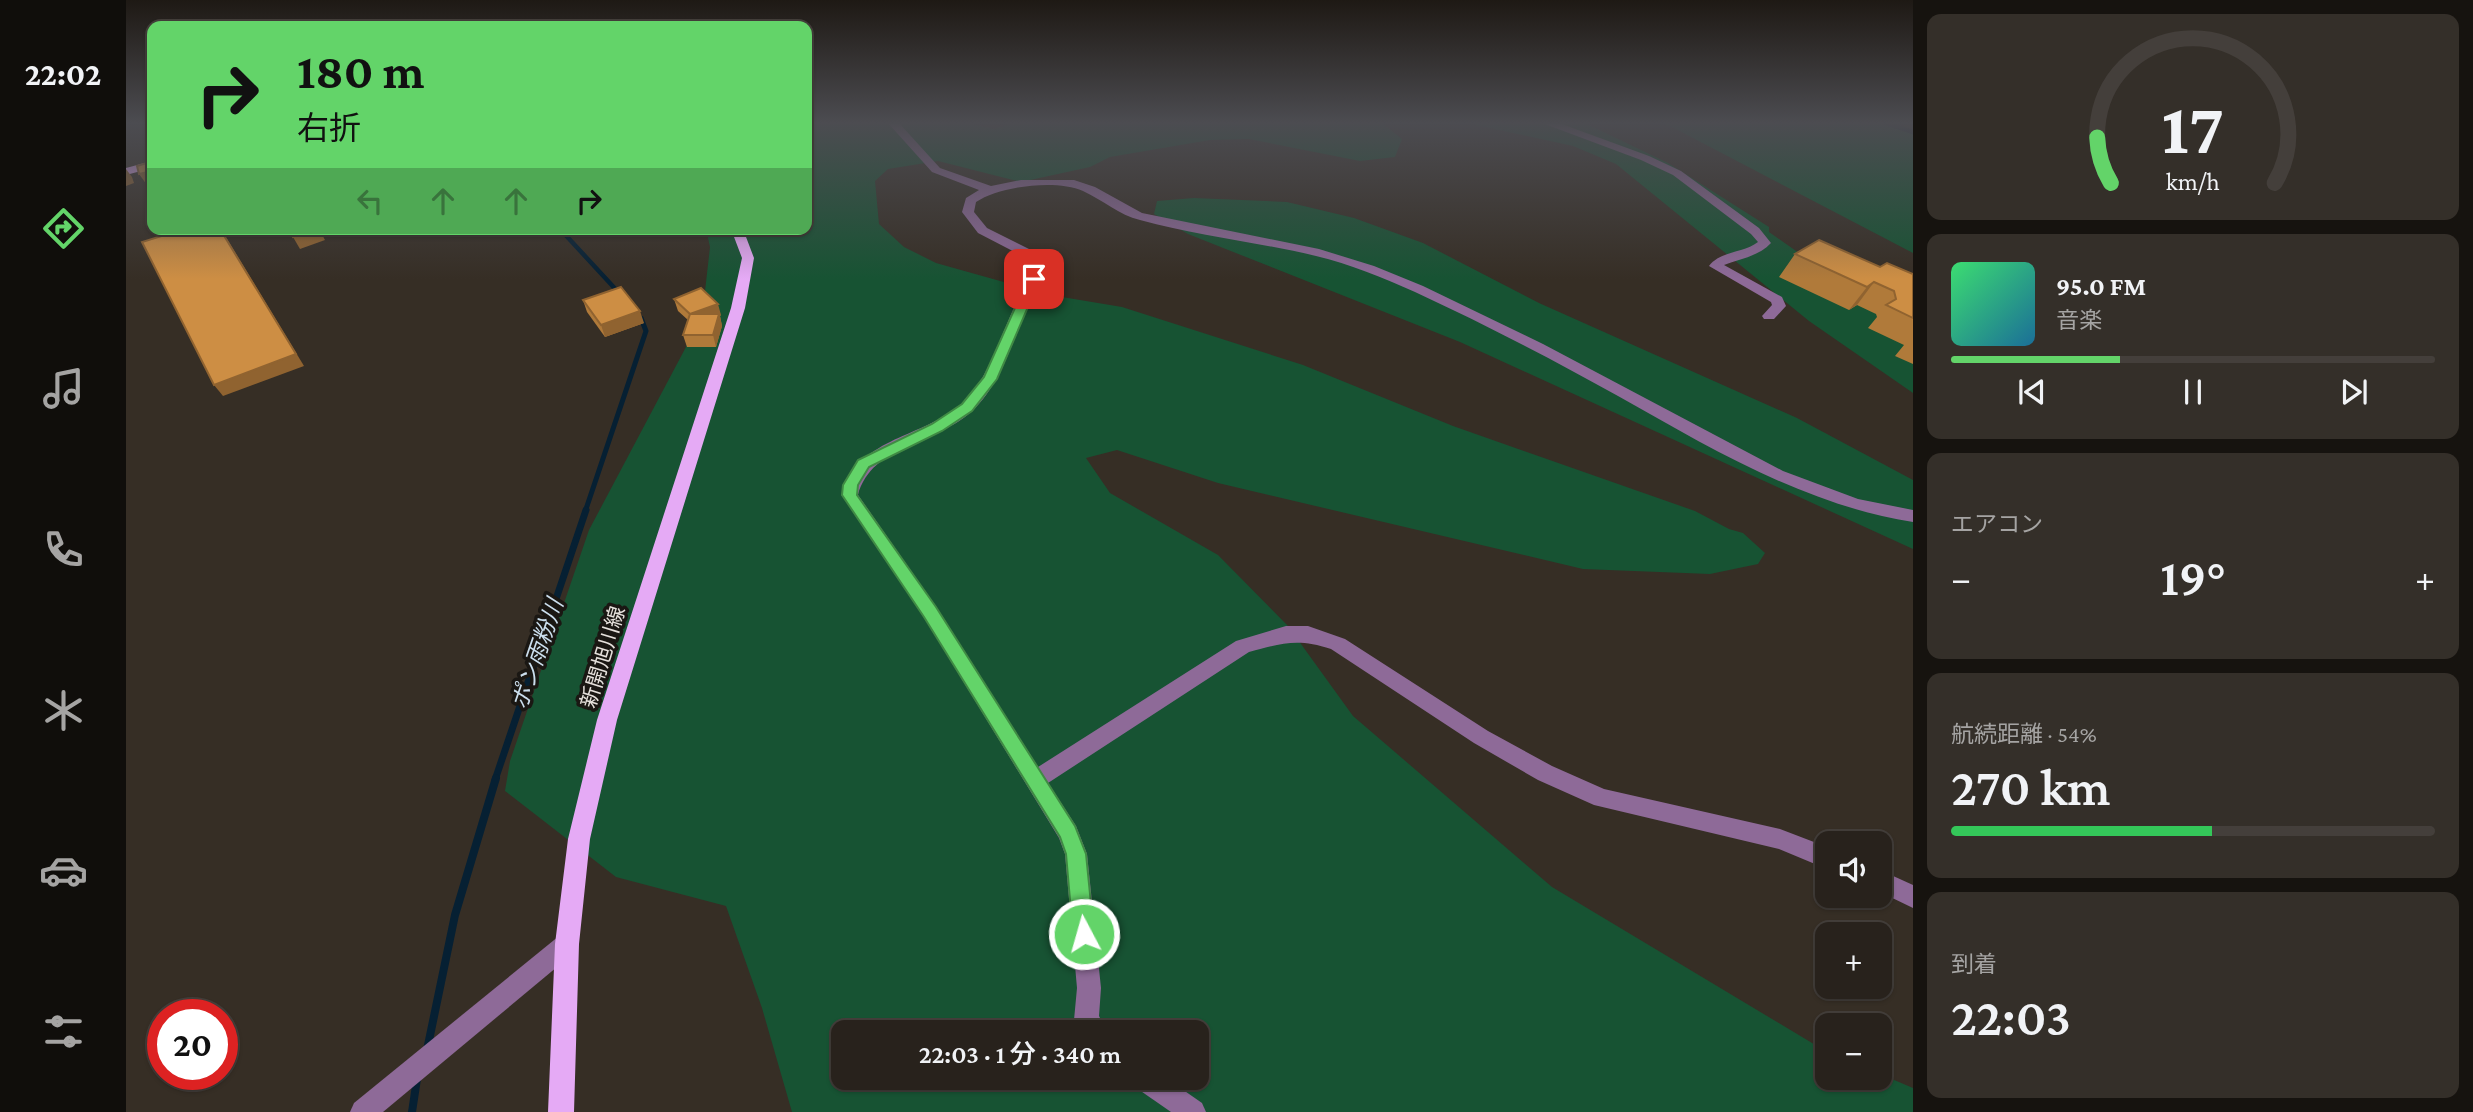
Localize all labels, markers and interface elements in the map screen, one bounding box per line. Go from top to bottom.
text: 180 m [297,44,425,99]
icon: right [182,49,273,140]
text: 22:02 [25,56,101,92]
text: 17 [2162,88,2224,169]
text: 右折 [297,110,361,146]
text: km/h [2166,168,2220,195]
icon: left [351,182,389,220]
icon: ahead [424,182,462,220]
icon: ahead [497,182,535,220]
icon: right [570,182,608,220]
icon: directions [39,204,88,253]
pin [1004,249,1064,309]
icon: arrive [1015,260,1053,298]
text: 95.0 FM [2056,272,2146,301]
text: 音楽 [2056,307,2102,333]
icon: music [39,364,88,413]
icon: previous [2013,373,2051,411]
icon: pause [2174,373,2212,411]
icon: next [2335,373,2373,411]
text: エアコン [1951,511,2043,537]
icon: phone [39,525,88,574]
text: 19° [2160,548,2226,606]
text: − [1951,557,1971,599]
text: + [2415,557,2435,599]
water label: ポン雨粉川 [506,593,569,713]
street label: 新開旭川線 [576,603,630,711]
icon: climate [39,686,88,735]
text: 航続距離 · 54% [1951,721,2097,747]
text: 270 km [1951,758,2111,816]
map controls [1815,831,1892,1090]
button: sound [1815,831,1892,908]
icon: car [39,846,88,895]
position arrow [1047,897,1121,971]
button: + [1815,922,1892,999]
text: 到着 [1951,951,1997,977]
text: 22:03 [1951,988,2071,1046]
speed limit sign: 20 [147,999,238,1090]
icon: filters [39,1007,88,1056]
button: − [1815,1013,1892,1090]
text: 22:03 · 1 分 · 340 m [919,1040,1121,1069]

